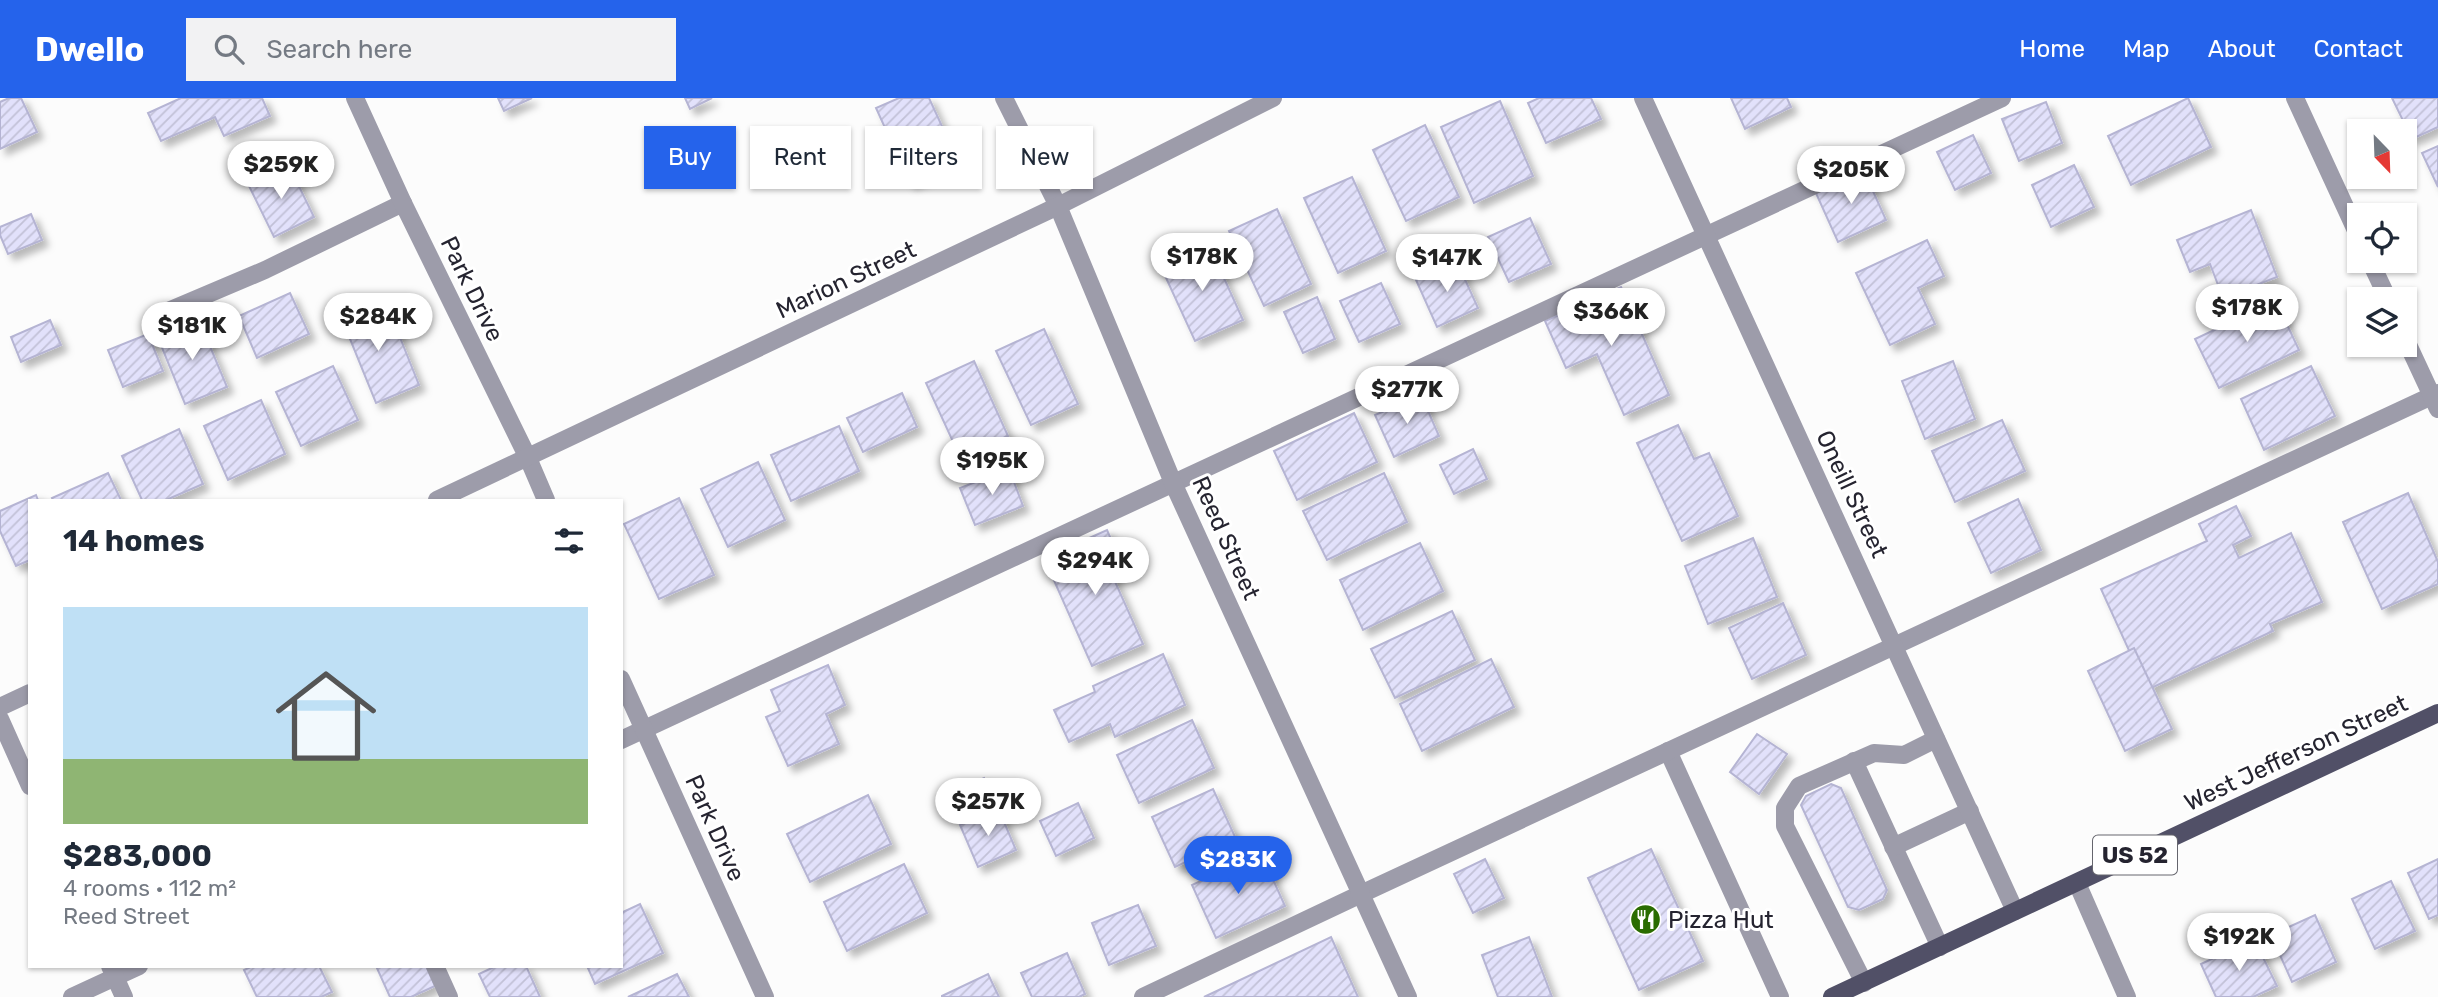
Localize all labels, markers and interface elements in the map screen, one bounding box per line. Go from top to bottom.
search box [186,18,676,81]
text: Dwello [35,30,144,69]
icon: search [210,30,248,68]
text: Search here [266,34,412,65]
text: Home [2019,35,2085,63]
text: Map [2123,35,2170,63]
text: About [2208,35,2276,63]
text: Contact [2314,35,2403,63]
north arrow [2347,119,2417,189]
map controls [2347,119,2417,357]
chip: Buy [644,126,736,189]
chip: Rent [750,126,851,189]
chip: Filters [865,126,982,189]
chip: New [996,126,1093,189]
pin: $259K [232,141,330,201]
pin: $205K [1802,146,1900,206]
text: $259K [243,150,319,178]
text: $205K [1813,155,1889,183]
button: locate [2347,203,2417,273]
street label: Park Drive [435,232,509,346]
pin: $178K [1153,234,1251,293]
pin: $147K [1398,234,1496,294]
street label: Marion Street [772,235,920,325]
text: $178K [1167,242,1237,270]
text: $147K [1412,243,1482,271]
pin: $178K [2198,285,2296,344]
button: layers [2347,287,2417,357]
pin: $366K [1562,288,1660,348]
text: $178K [2212,293,2282,321]
pin: $284K [329,294,427,353]
text: $366K [1573,297,1649,325]
pin: $181K [143,302,241,362]
text: $284K [340,302,416,330]
text: $181K [157,311,227,339]
pin: $277K [1358,366,1456,426]
text: $277K [1371,375,1443,403]
street label: Oneill Street [1810,426,1894,562]
pin: $195K [943,438,1041,497]
text: $195K [956,446,1028,474]
street label: Reed Street [1186,472,1266,604]
icon: filters [550,522,588,560]
text: 14 homes [63,523,205,559]
pin: $294K [1046,538,1144,597]
text: $294K [1057,546,1133,574]
icon: home [263,653,389,779]
street label: West Jefferson Street [2180,689,2412,817]
street label: Park Drive [679,771,751,885]
pin: $257K [939,778,1037,838]
text: $257K [951,787,1025,815]
road number: US 52 [2093,835,2177,874]
pin: $283K [1189,836,1287,896]
text: $283,000 [63,838,212,874]
text: $283K [1200,845,1276,873]
text: 4 rooms · 112 m² [63,874,236,902]
text: Reed Street [63,902,190,930]
restaurant icon: Pizza Hut [1628,903,1662,937]
place label: Pizza Hut [1668,906,1774,934]
pin: $192K [2190,914,2288,973]
text: $192K [2203,922,2275,950]

